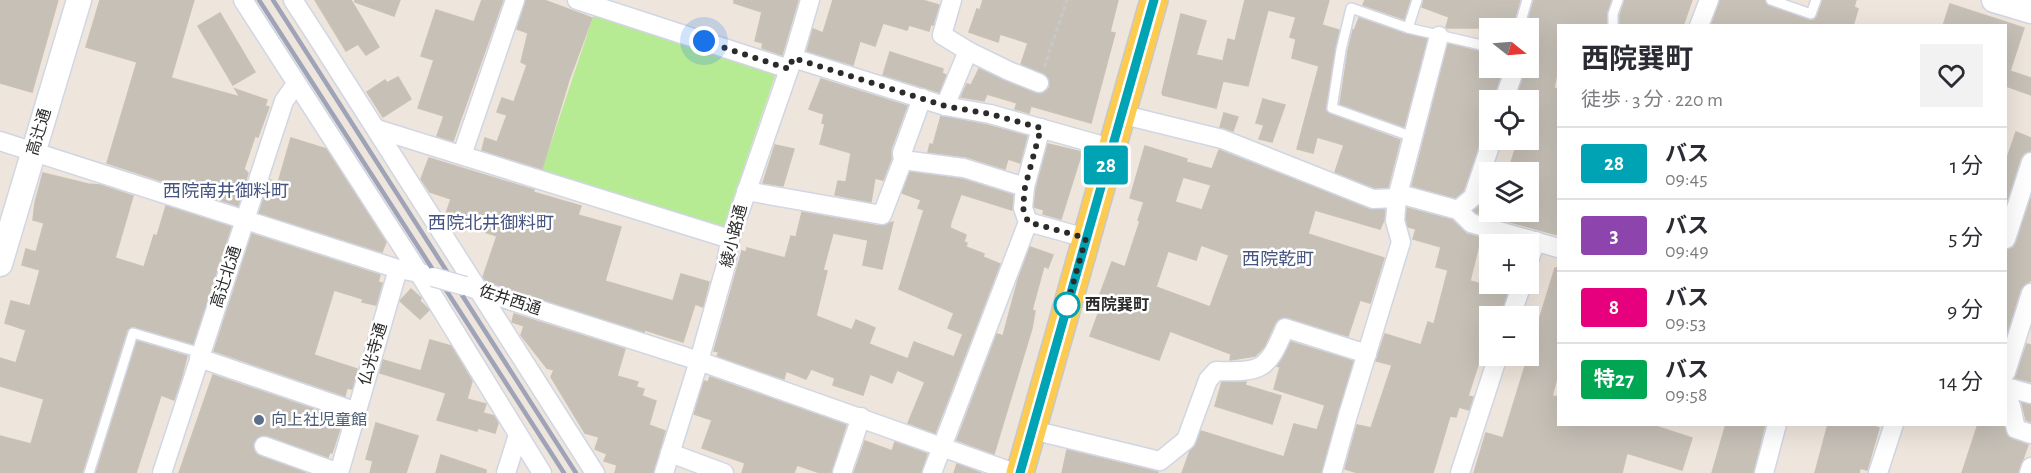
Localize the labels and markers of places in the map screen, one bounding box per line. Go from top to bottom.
marker: 西院巽町 [1054,292,1080,318]
place label: 西院巽町 [1085,296,1149,313]
place label: 向上社児童館 [271,411,367,428]
marker: 向上社児童館 [252,413,266,427]

